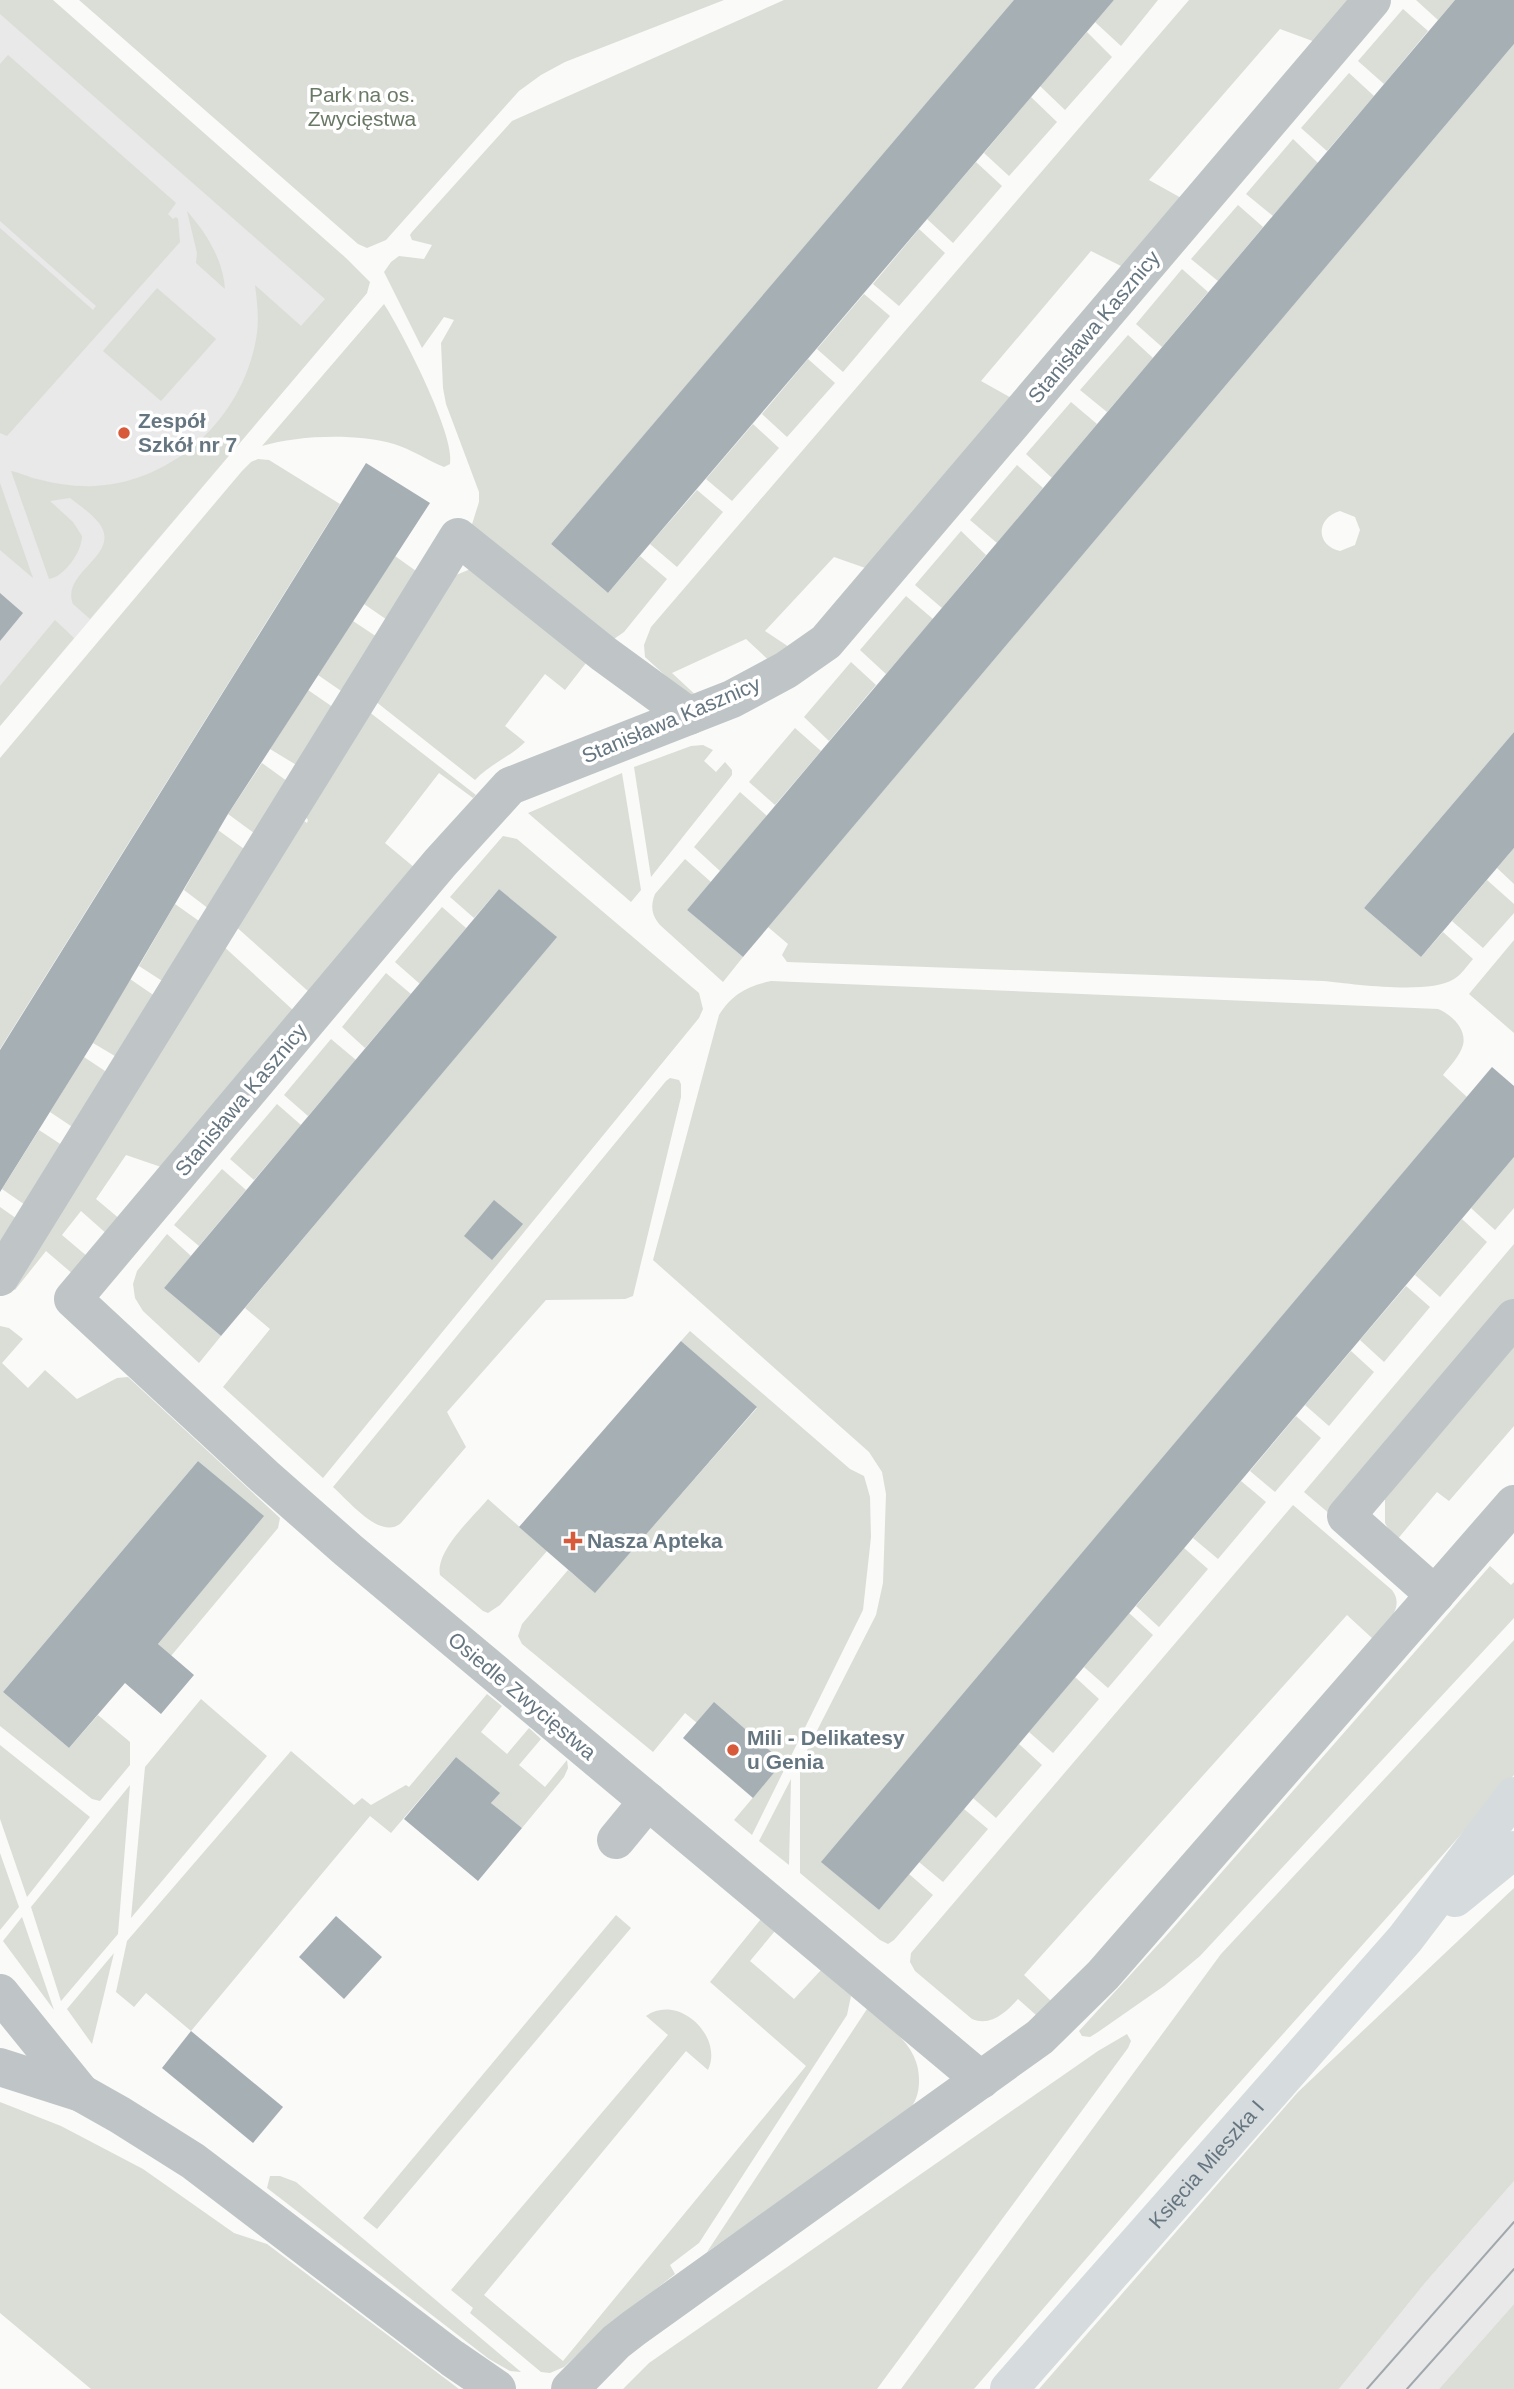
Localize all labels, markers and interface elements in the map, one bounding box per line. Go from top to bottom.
park label: Park na os. Zwycięstwa [308,83,417,130]
street label: Stanisława Kasznicy [1023,246,1164,407]
place label: Zespół Szkół nr 7 [138,409,237,456]
marker: Zespół Szkół nr 7 [116,425,132,441]
street label: Stanisława Kasznicy [578,671,764,768]
street label: Stanisława Kasznicy [170,1019,311,1180]
place label: Nasza Apteka [587,1529,723,1552]
marker: Nasza Apteka [565,1533,581,1549]
street label: Osiedle Zwycięstwa [444,1627,601,1764]
place label: Mili - Delikatesy u Genia [747,1726,905,1773]
marker: Mili - Delikatesy u Genia [725,1742,741,1758]
street label: Księcia Mieszka I [1144,2096,1268,2233]

